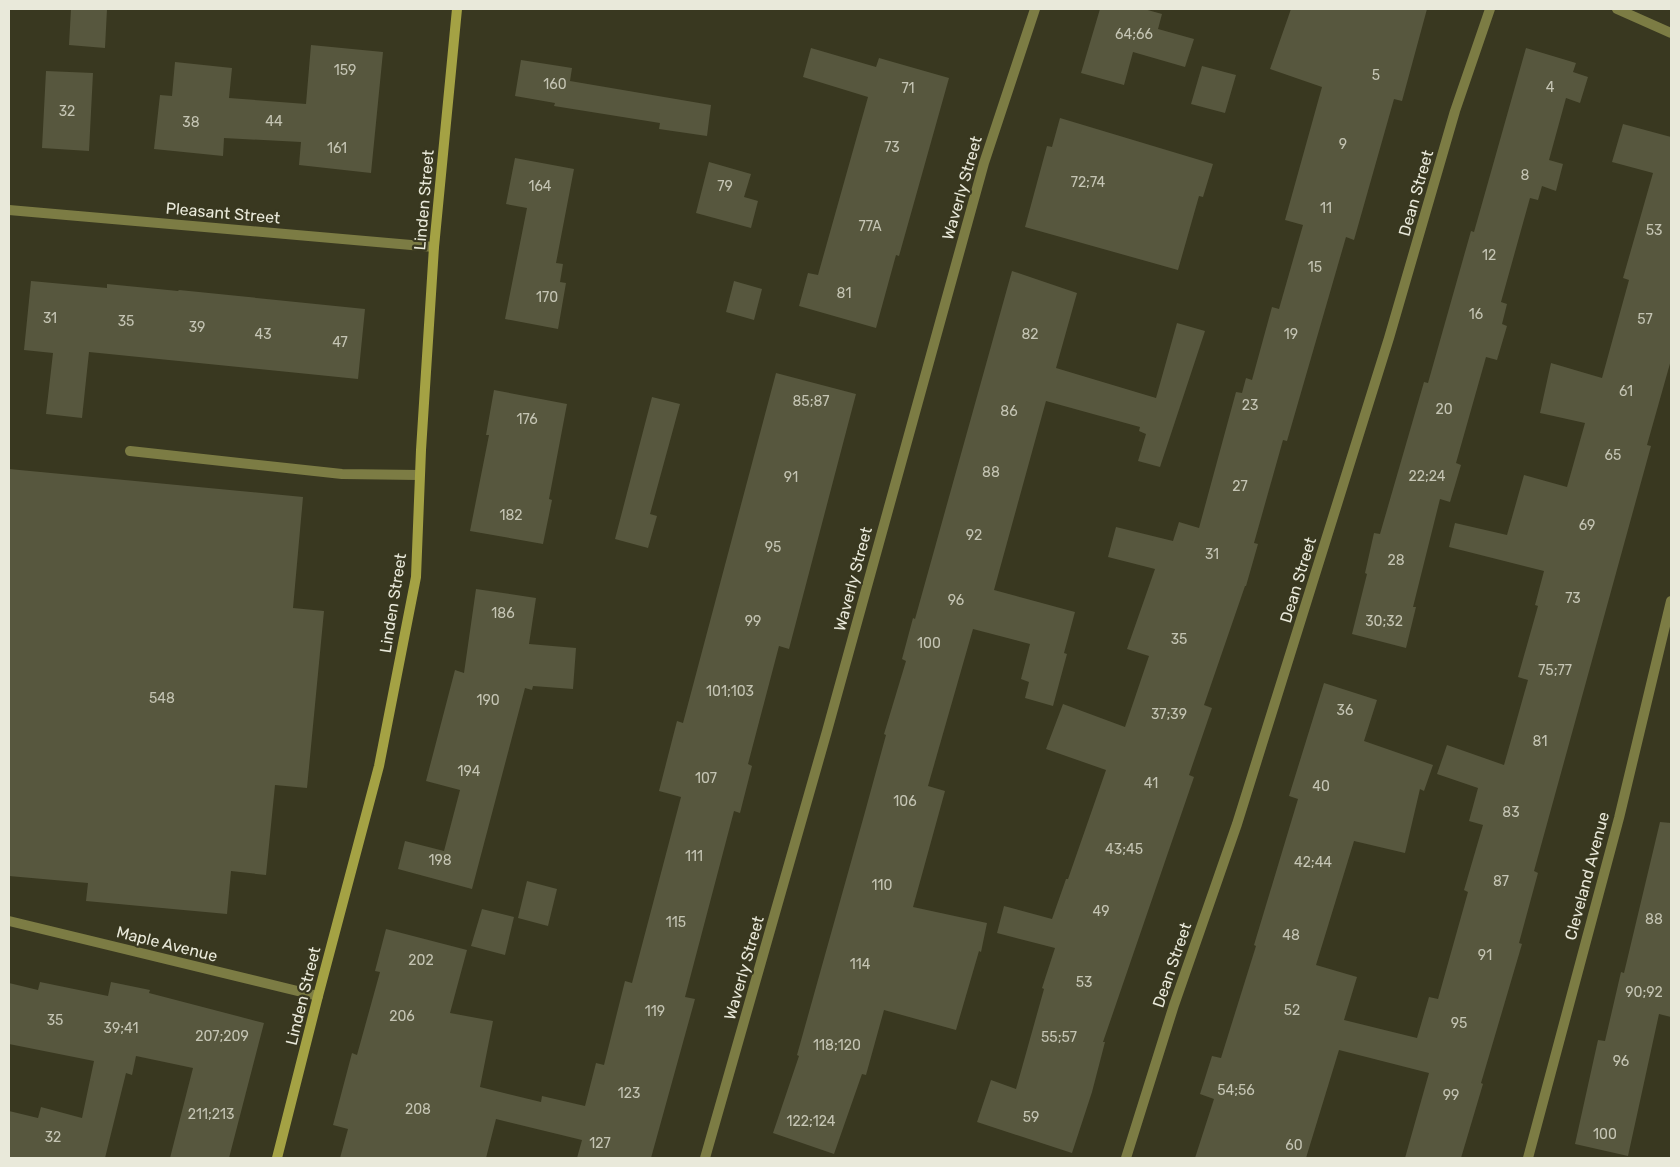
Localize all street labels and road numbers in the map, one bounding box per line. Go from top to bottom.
street label: Waverly Street [938,134,986,242]
street label: Dean Street [1395,148,1437,238]
street label: Linden Street [410,149,438,251]
street label: Pleasant Street [165,199,281,227]
street label: Waverly Street [830,525,876,633]
street label: Dean Street [1276,535,1320,625]
street label: Linden Street [376,552,410,654]
street label: Cleveland Avenue [1561,810,1613,942]
street label: Waverly Street [720,914,768,1022]
street label: Dean Street [1149,920,1195,1010]
street label: Maple Avenue [115,922,220,966]
street label: Linden Street [282,945,324,1047]

